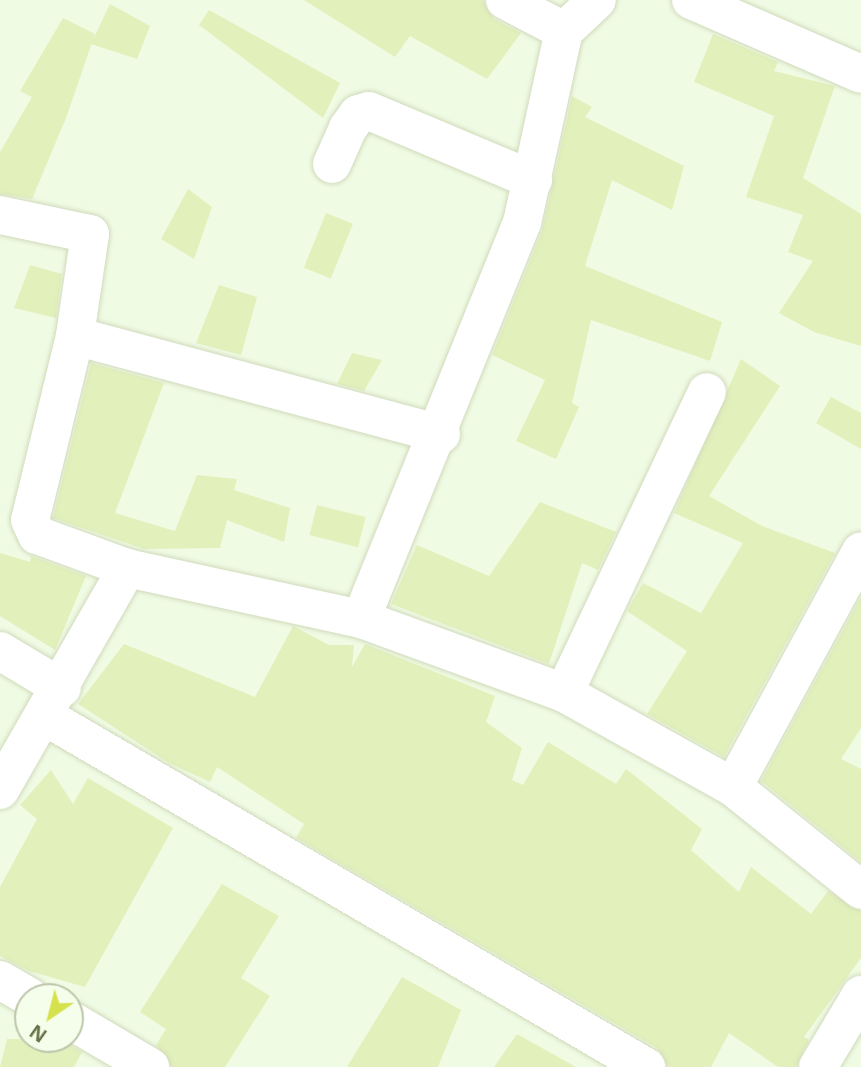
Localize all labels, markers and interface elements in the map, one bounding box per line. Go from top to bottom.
north arrow [14,983,84,1053]
text: N [24,1018,52,1049]

